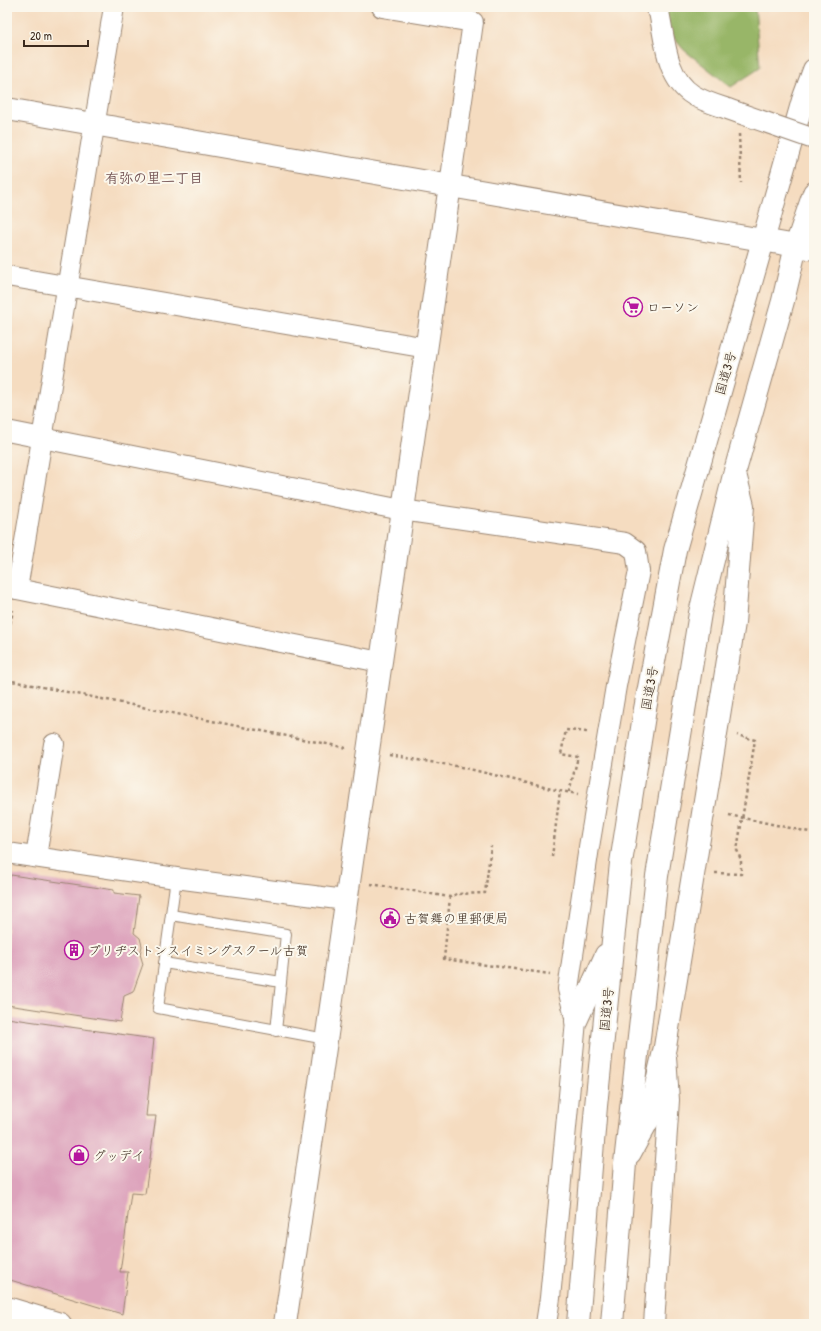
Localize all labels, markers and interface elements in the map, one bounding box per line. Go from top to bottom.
scale bar [24,22,88,48]
text: 20 m [30,27,52,44]
district label: 有弥の里二丁目 [105,168,203,187]
supermarket icon: ローソン [622,296,644,318]
place label: ローソン [647,298,699,316]
street label: 国道3号 [710,349,740,397]
street label: 国道3号 [636,664,662,712]
public building icon: 古賀舞の里郵便局 [379,907,401,929]
place label: 古賀舞の里郵便局 [404,909,508,927]
building icon: ブリヂストンスイミングスクール古賀 [63,939,85,961]
place label: ブリヂストンスイミングスクール古賀 [88,941,308,959]
street label: 国道3号 [595,986,617,1032]
shop icon: グッデイ [68,1144,90,1166]
place label: グッデイ [93,1146,144,1164]

